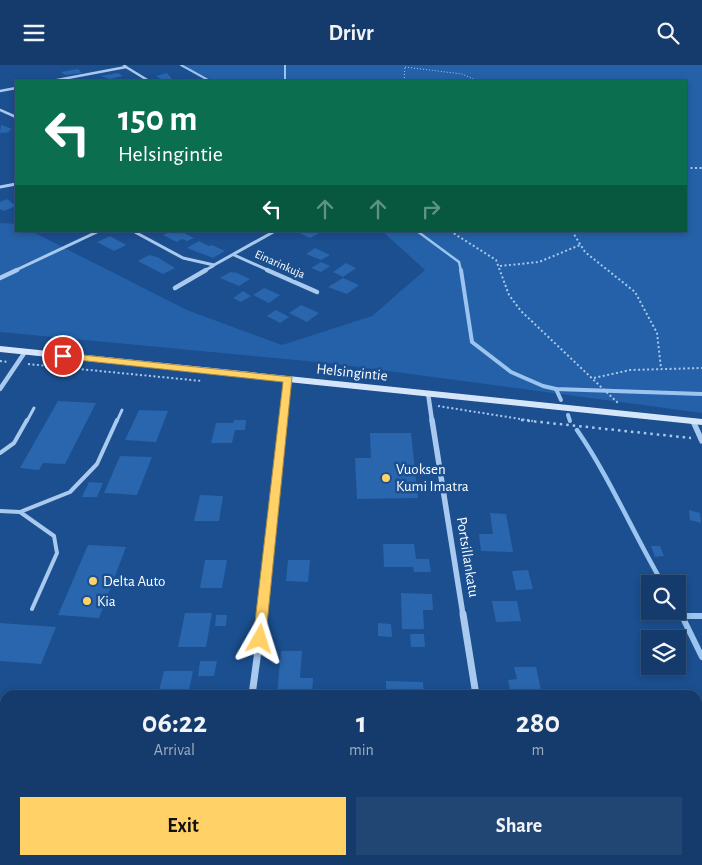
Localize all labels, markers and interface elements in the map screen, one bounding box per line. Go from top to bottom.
icon: menu [20,19,48,47]
icon: search [654,19,682,47]
text: Drivr [328,22,374,44]
icon: left [35,100,100,165]
text: 150 m [118,102,198,137]
text: Helsingintie [118,143,223,165]
icon: left [258,195,286,223]
icon: ahead [311,195,339,223]
icon: ahead [364,195,392,223]
icon: right [417,195,445,223]
street label: Einarinkuja [253,248,307,281]
pin [42,335,84,377]
icon: arrive [49,342,77,370]
street label: Helsingintie [316,361,388,384]
place label: Vuoksen Kumi Imatra [396,462,469,494]
marker: Vuoksen Kumi Imatra [380,472,392,484]
street label: Portsillankatu [454,516,481,599]
place label: Delta Auto [103,574,165,589]
marker: Delta Auto [87,575,99,587]
map controls [641,575,686,675]
button: search [641,575,686,620]
place label: Kia [97,594,116,609]
marker: Kia [81,595,93,607]
position arrow [233,612,285,664]
button: layers [641,630,686,675]
text: 06:22 [142,708,207,738]
text: 1 [356,708,367,738]
text: 280 [516,708,560,738]
text: Arrival [154,742,195,758]
text: min [349,742,374,758]
text: m [532,742,544,758]
button: Exit [20,797,346,855]
button: Share [356,797,682,855]

